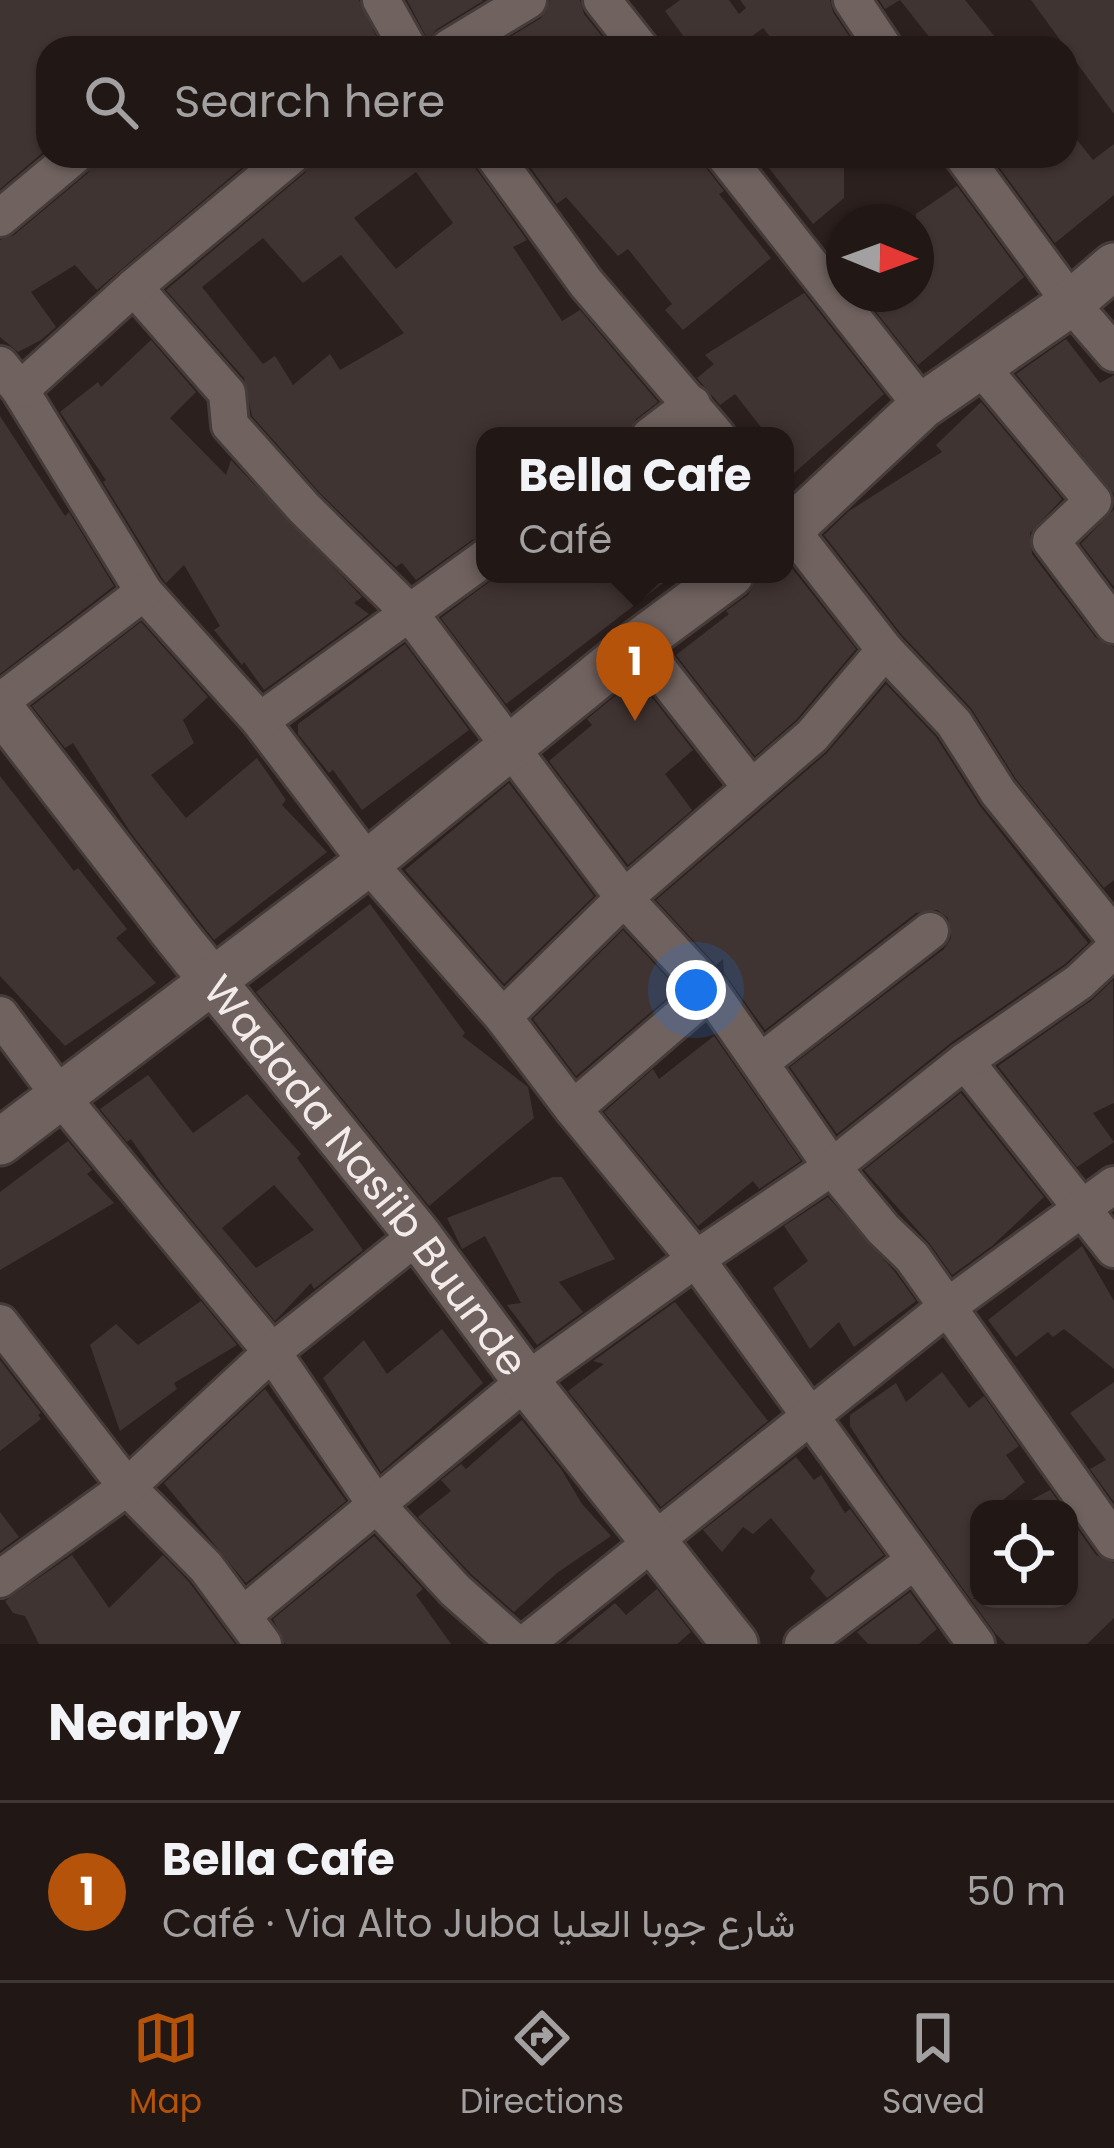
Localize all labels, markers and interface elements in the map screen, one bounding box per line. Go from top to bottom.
search box [36,36,1078,168]
icon: search [78,69,144,135]
text: Search here [174,70,445,133]
north arrow [826,204,934,312]
popup [476,427,794,583]
text: Bella Cafe [519,444,751,507]
text: Café [519,512,612,567]
pin: 1 [596,622,674,721]
your location [666,960,726,1020]
street label: Wadada Nasiib Buunde [190,963,542,1389]
map controls [970,1500,1078,1608]
button: locate [970,1500,1078,1608]
text: Nearby [48,1686,241,1758]
text: Bella Cafe [162,1828,395,1891]
text: 1 [80,1864,94,1919]
text: 50 m [966,1864,1066,1919]
text: Café · Via Alto Juba شارع جوبا العليا [162,1896,795,1951]
tab: Map [129,2005,202,2127]
tab: Directions [460,2005,624,2127]
tab: Saved [882,2005,985,2127]

